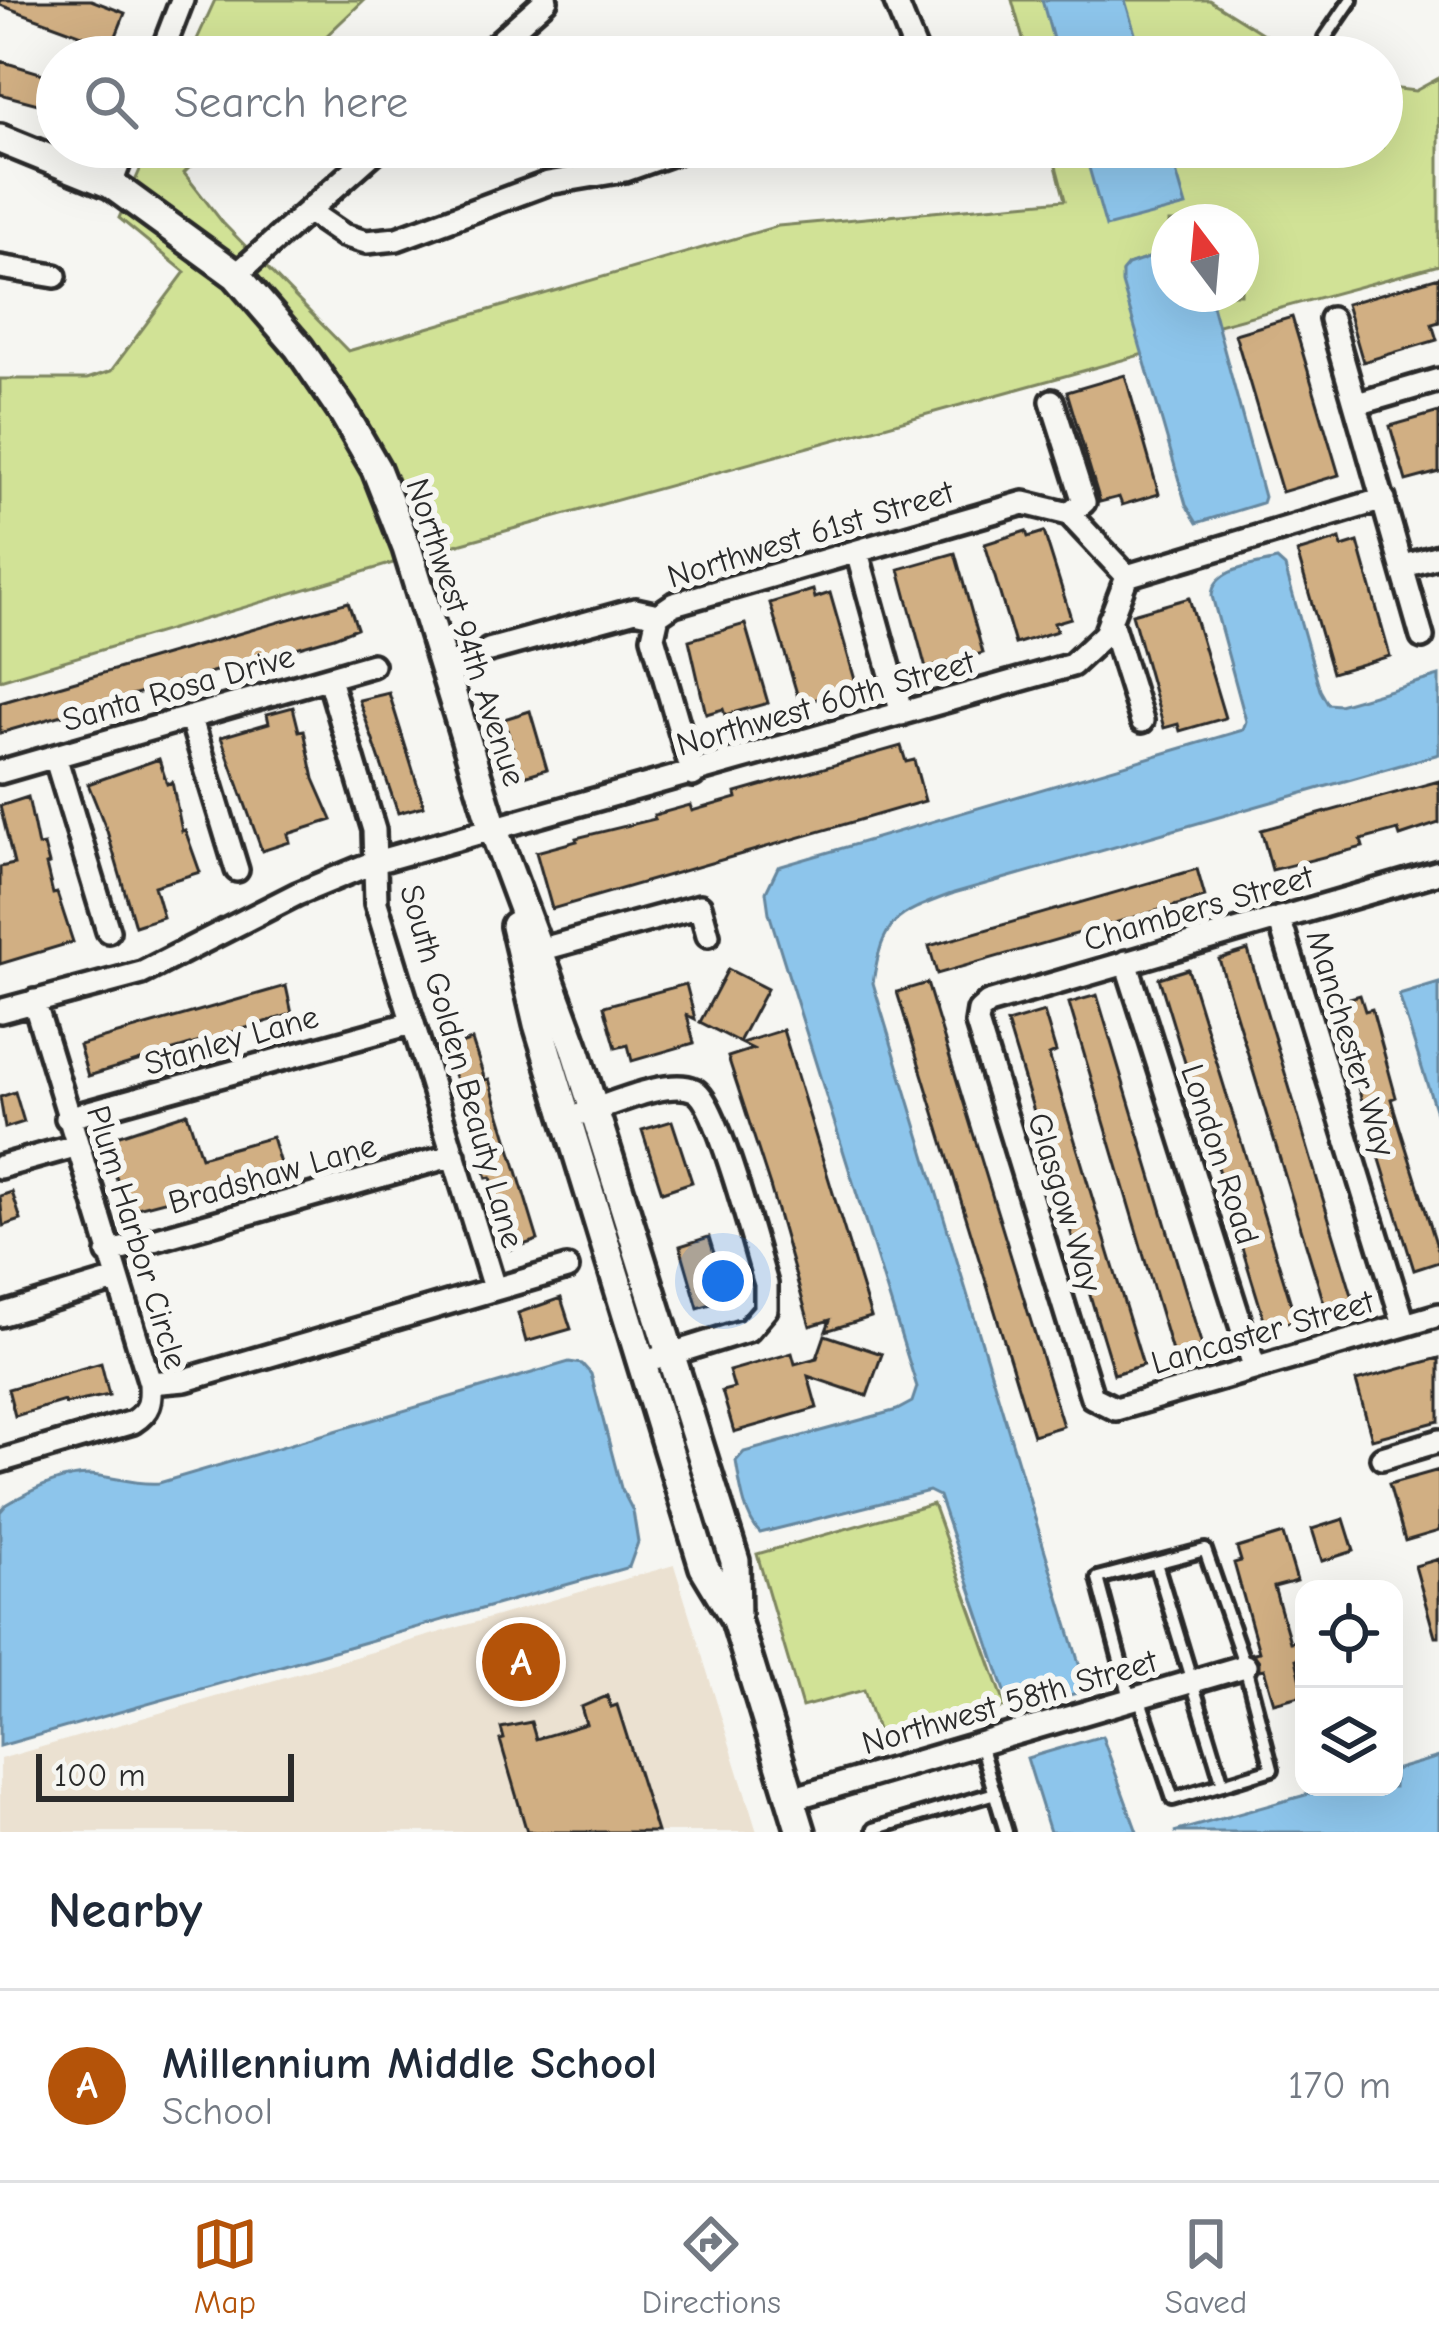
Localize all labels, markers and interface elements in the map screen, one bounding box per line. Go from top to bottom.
search box [36,36,1403,168]
icon: search [78,69,144,135]
text: Search here [174,76,408,128]
north arrow [1151,204,1259,312]
street label: Northwest 61st Street [663,472,959,596]
street label: Northwest 94th Avenue [398,474,534,791]
street label: Santa Rosa Drive [58,637,298,739]
street label: Northwest 60th Street [672,642,980,764]
street label: Chambers Street [1079,857,1319,959]
street label: South Golden Beauty Lane [392,880,532,1252]
street label: Manchester Way [1299,926,1404,1161]
street label: Stanley Lane [140,997,323,1083]
street label: London Road [1173,1059,1267,1249]
street label: Plum Harbor Circle [79,1101,195,1374]
street label: Glasgow Way [1020,1108,1110,1297]
street label: Bradshaw Lane [164,1126,381,1222]
your location [693,1251,753,1311]
street label: Lancaster Street [1147,1282,1379,1382]
map controls [1295,1580,1403,1796]
button: locate [1295,1580,1403,1688]
pin: A [482,1617,560,1707]
street label: Northwest 58th Street [857,1641,1163,1762]
button: layers [1295,1688,1403,1796]
scale bar [36,1748,294,1801]
text: 100 m [54,1756,146,1794]
text: Nearby [48,1881,202,1940]
text: Millennium Middle School [162,2037,657,2089]
text: A [76,2063,98,2108]
text: 170 m [1288,2063,1391,2108]
text: School [162,2089,273,2134]
tab: Map [192,2211,258,2321]
tab: Directions [642,2211,781,2321]
tab: Saved [1165,2211,1247,2321]

